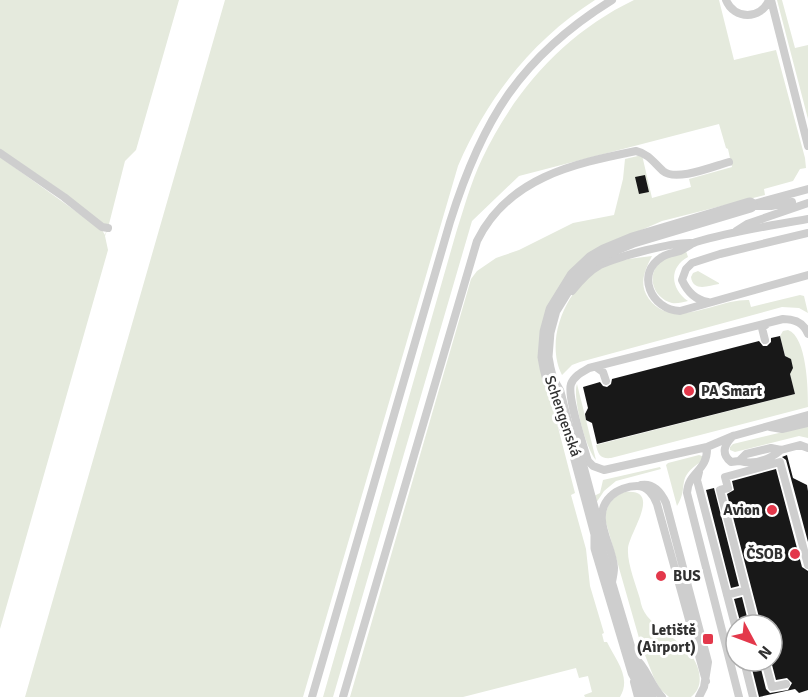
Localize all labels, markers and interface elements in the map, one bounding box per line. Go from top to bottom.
street label: Schengenská [541,373,585,459]
place label: PA Smart [701,382,762,400]
marker: PA Smart [682,384,696,398]
place label: Avion [723,501,760,519]
marker: Avion [765,503,779,517]
place label: ČSOB [746,544,783,563]
marker: ČSOB [788,547,802,561]
place label: BUS [673,567,701,585]
marker: BUS [654,569,668,583]
north arrow [724,613,784,673]
place label: Letiště (Airport) [637,621,696,656]
marker: Letiště (Airport) [701,632,715,646]
text: N [753,641,776,663]

